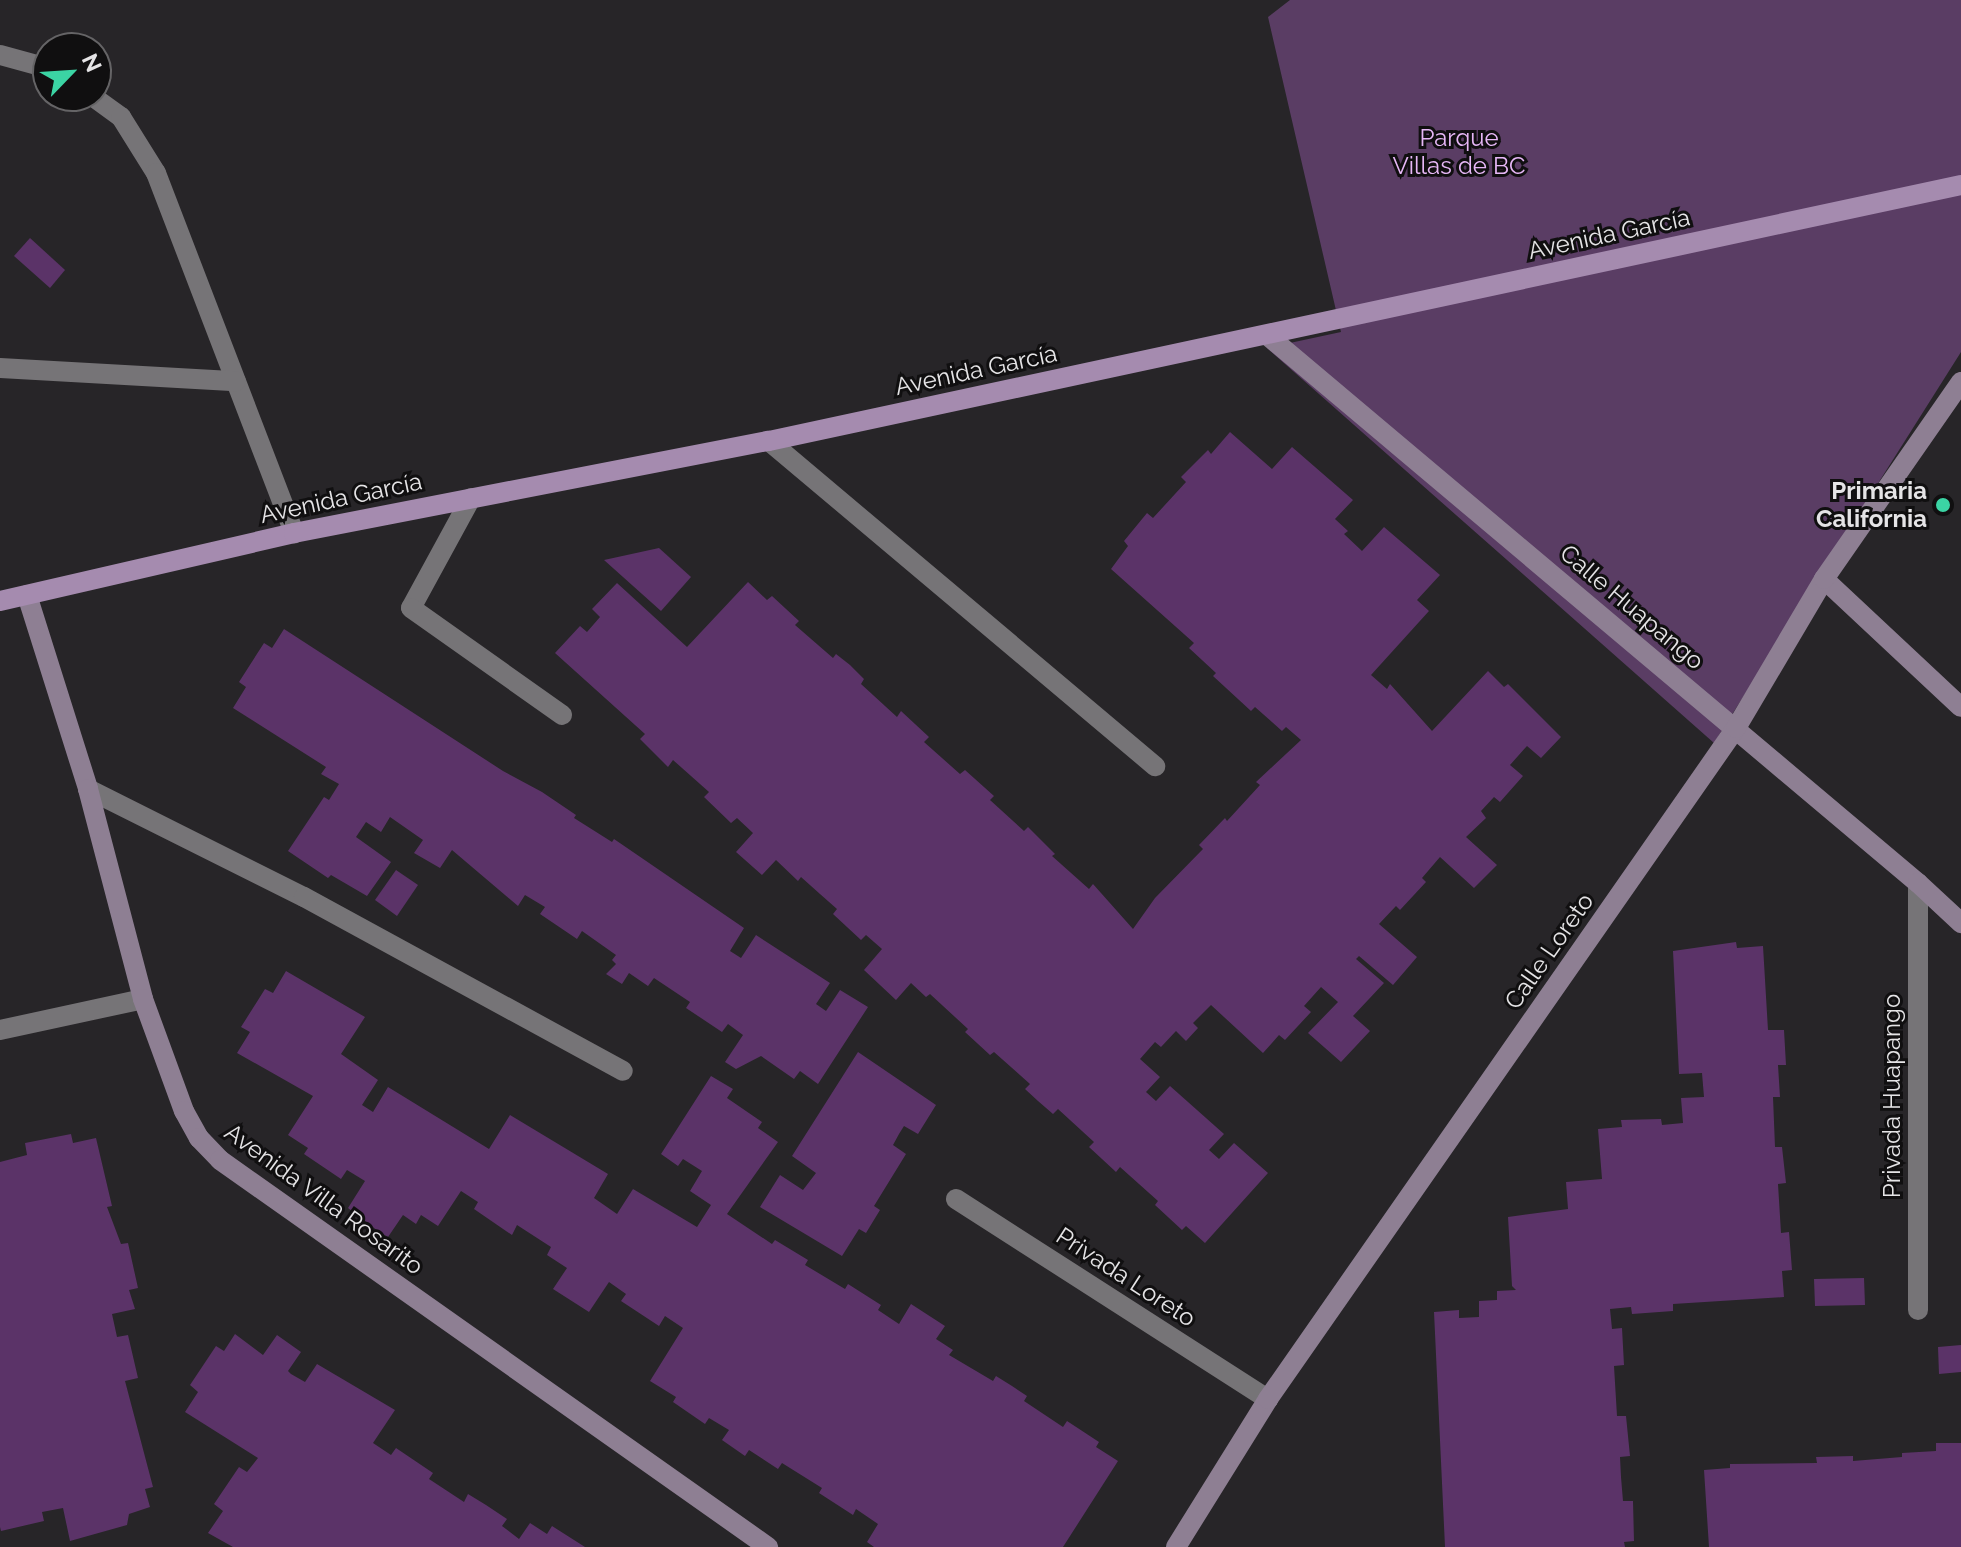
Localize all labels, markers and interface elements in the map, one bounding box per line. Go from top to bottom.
north arrow [32,32,112,112]
text: N [77,50,107,76]
park label: Parque Villas de BC [1393,124,1525,180]
street label: Avenida García [1525,203,1693,265]
street label: Avenida García [892,339,1060,401]
street label: Avenida García [257,467,425,529]
place label: Primaria California [1816,477,1927,533]
marker: Primaria California [1934,496,1952,514]
street label: Calle Huapango [1554,538,1710,676]
street label: Calle Loreto [1499,887,1599,1015]
street label: Privada Huapango [1878,994,1906,1198]
street label: Avenida Villa Rosarito [219,1117,429,1281]
street label: Privada Loreto [1051,1221,1201,1333]

